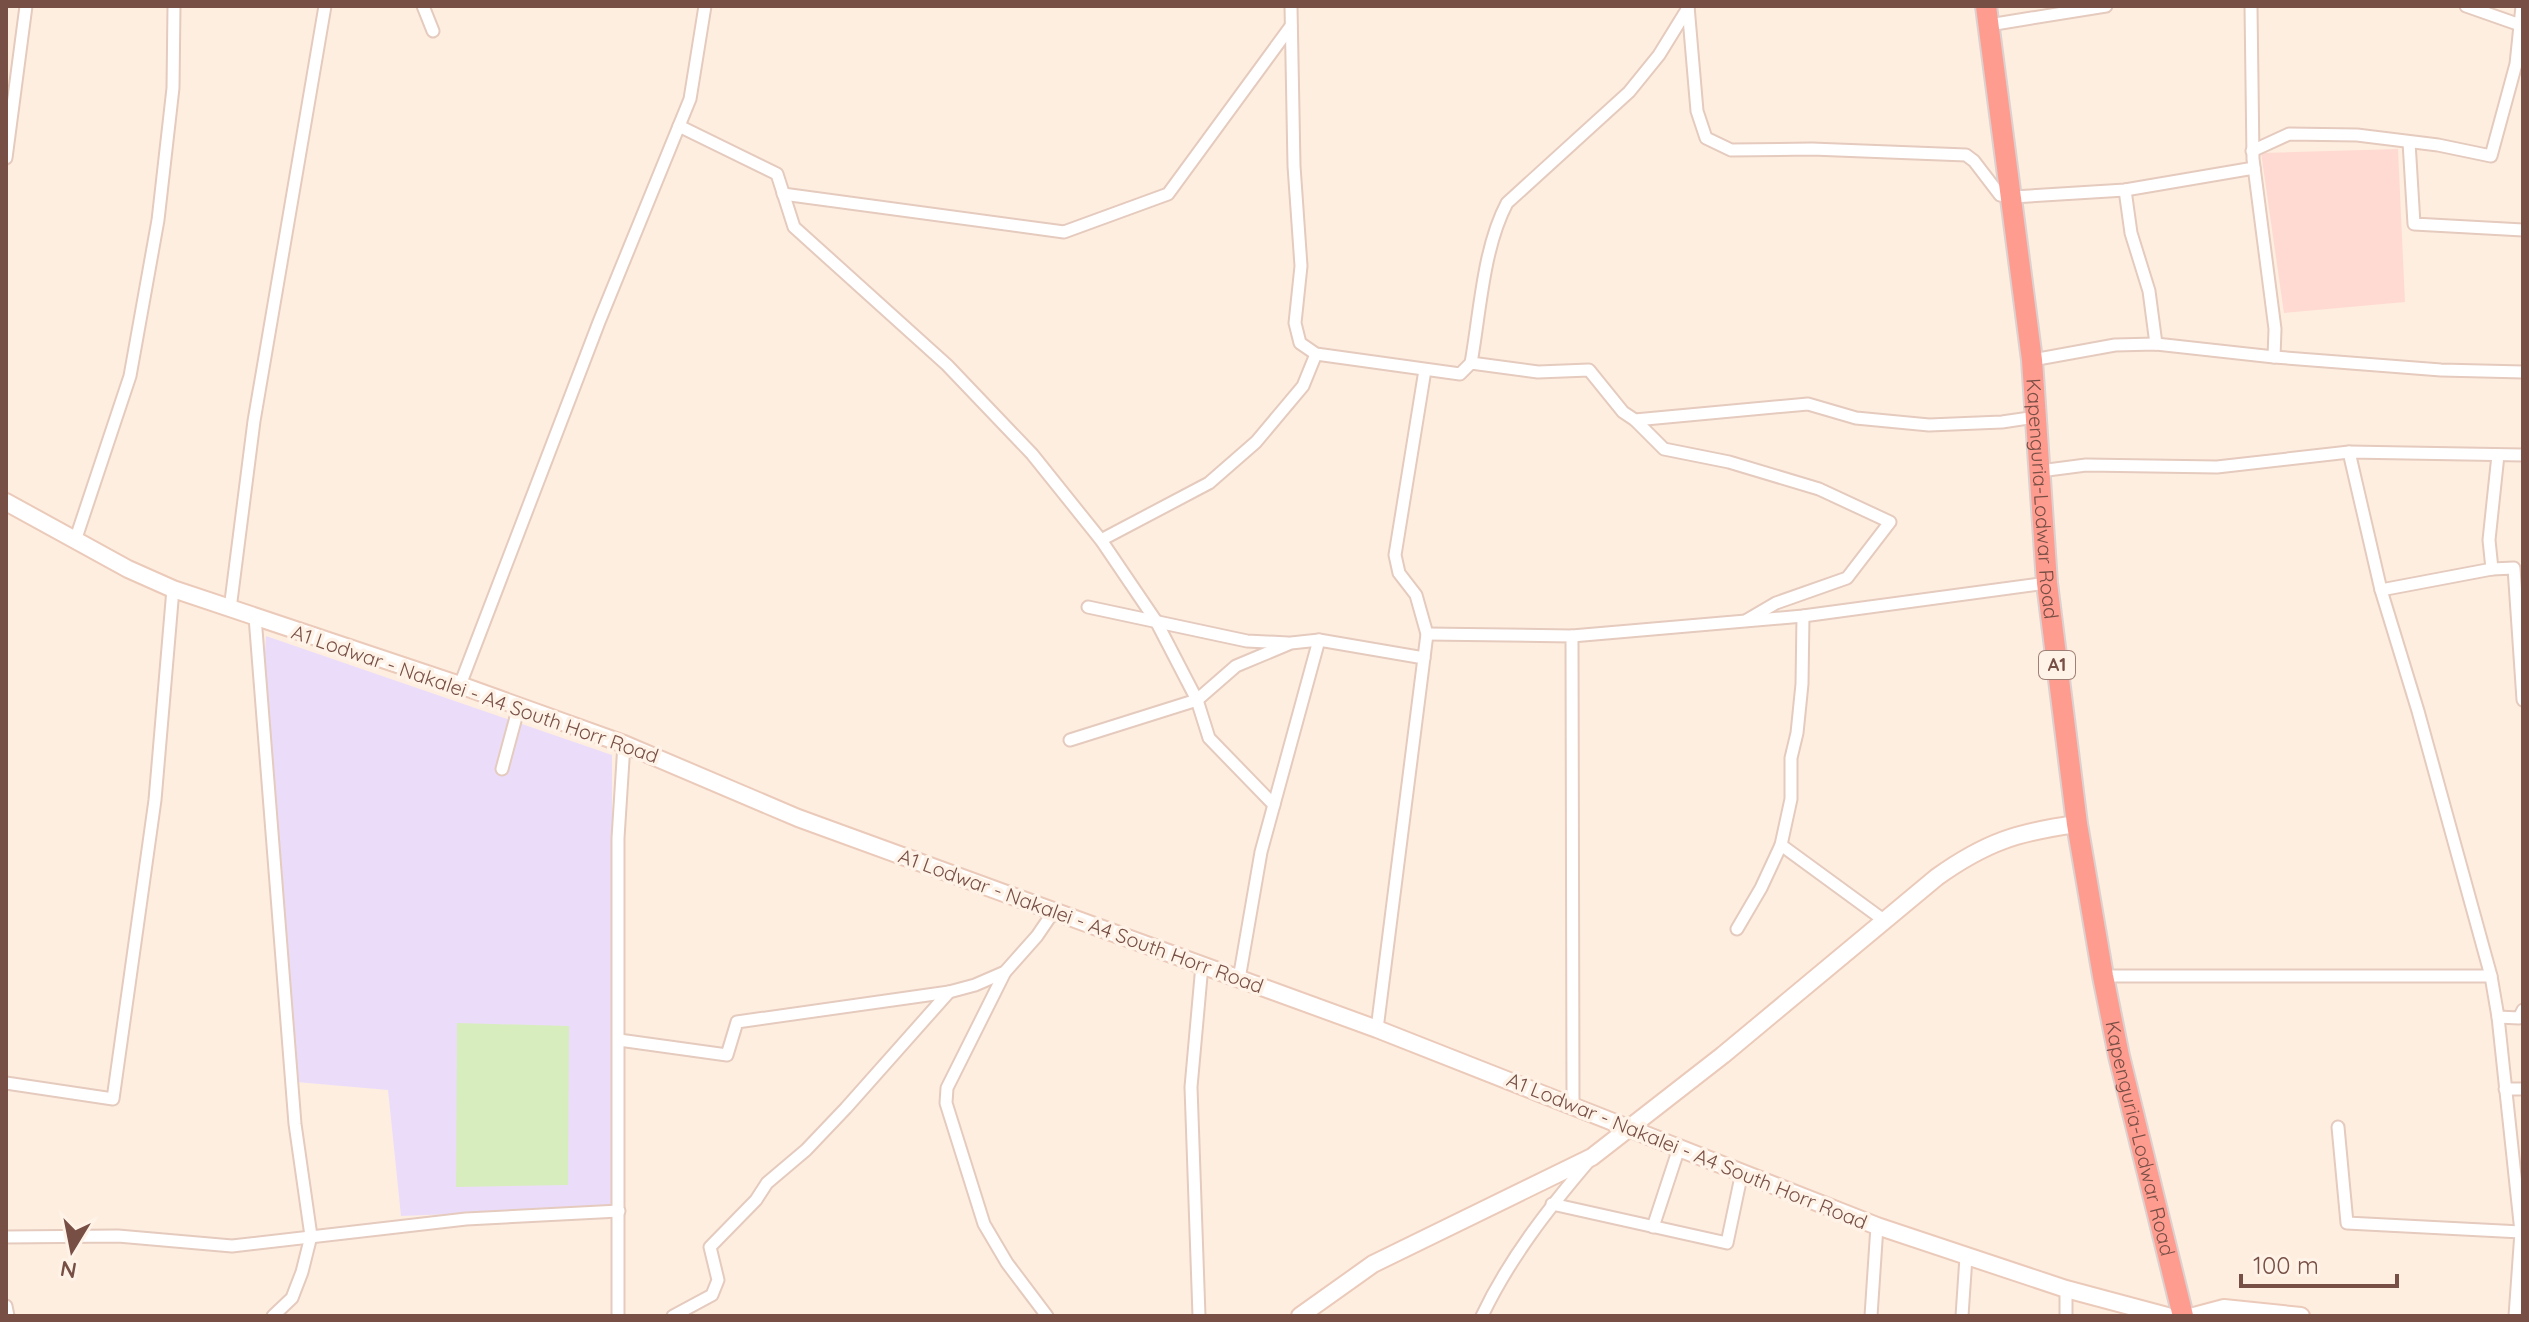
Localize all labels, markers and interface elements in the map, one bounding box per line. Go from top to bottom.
street label: Kapenguria-Lodwar Road [2021,378,2064,620]
street label: A1 Lodwar - Nakalei - A4 South Horr Road [288,619,662,768]
road number: A1 [2039,651,2075,679]
street label: A1 Lodwar - Nakalei - A4 South Horr Road [895,843,1267,998]
street label: Kapenguria-Lodwar Road [2100,1018,2181,1258]
street label: A1 Lodwar - Nakalei - A4 South Horr Road [1503,1067,1871,1235]
north arrow [32,1210,112,1290]
scale bar [2241,1238,2397,1288]
text: 100 m [2253,1250,2319,1280]
text: N [58,1255,79,1285]

